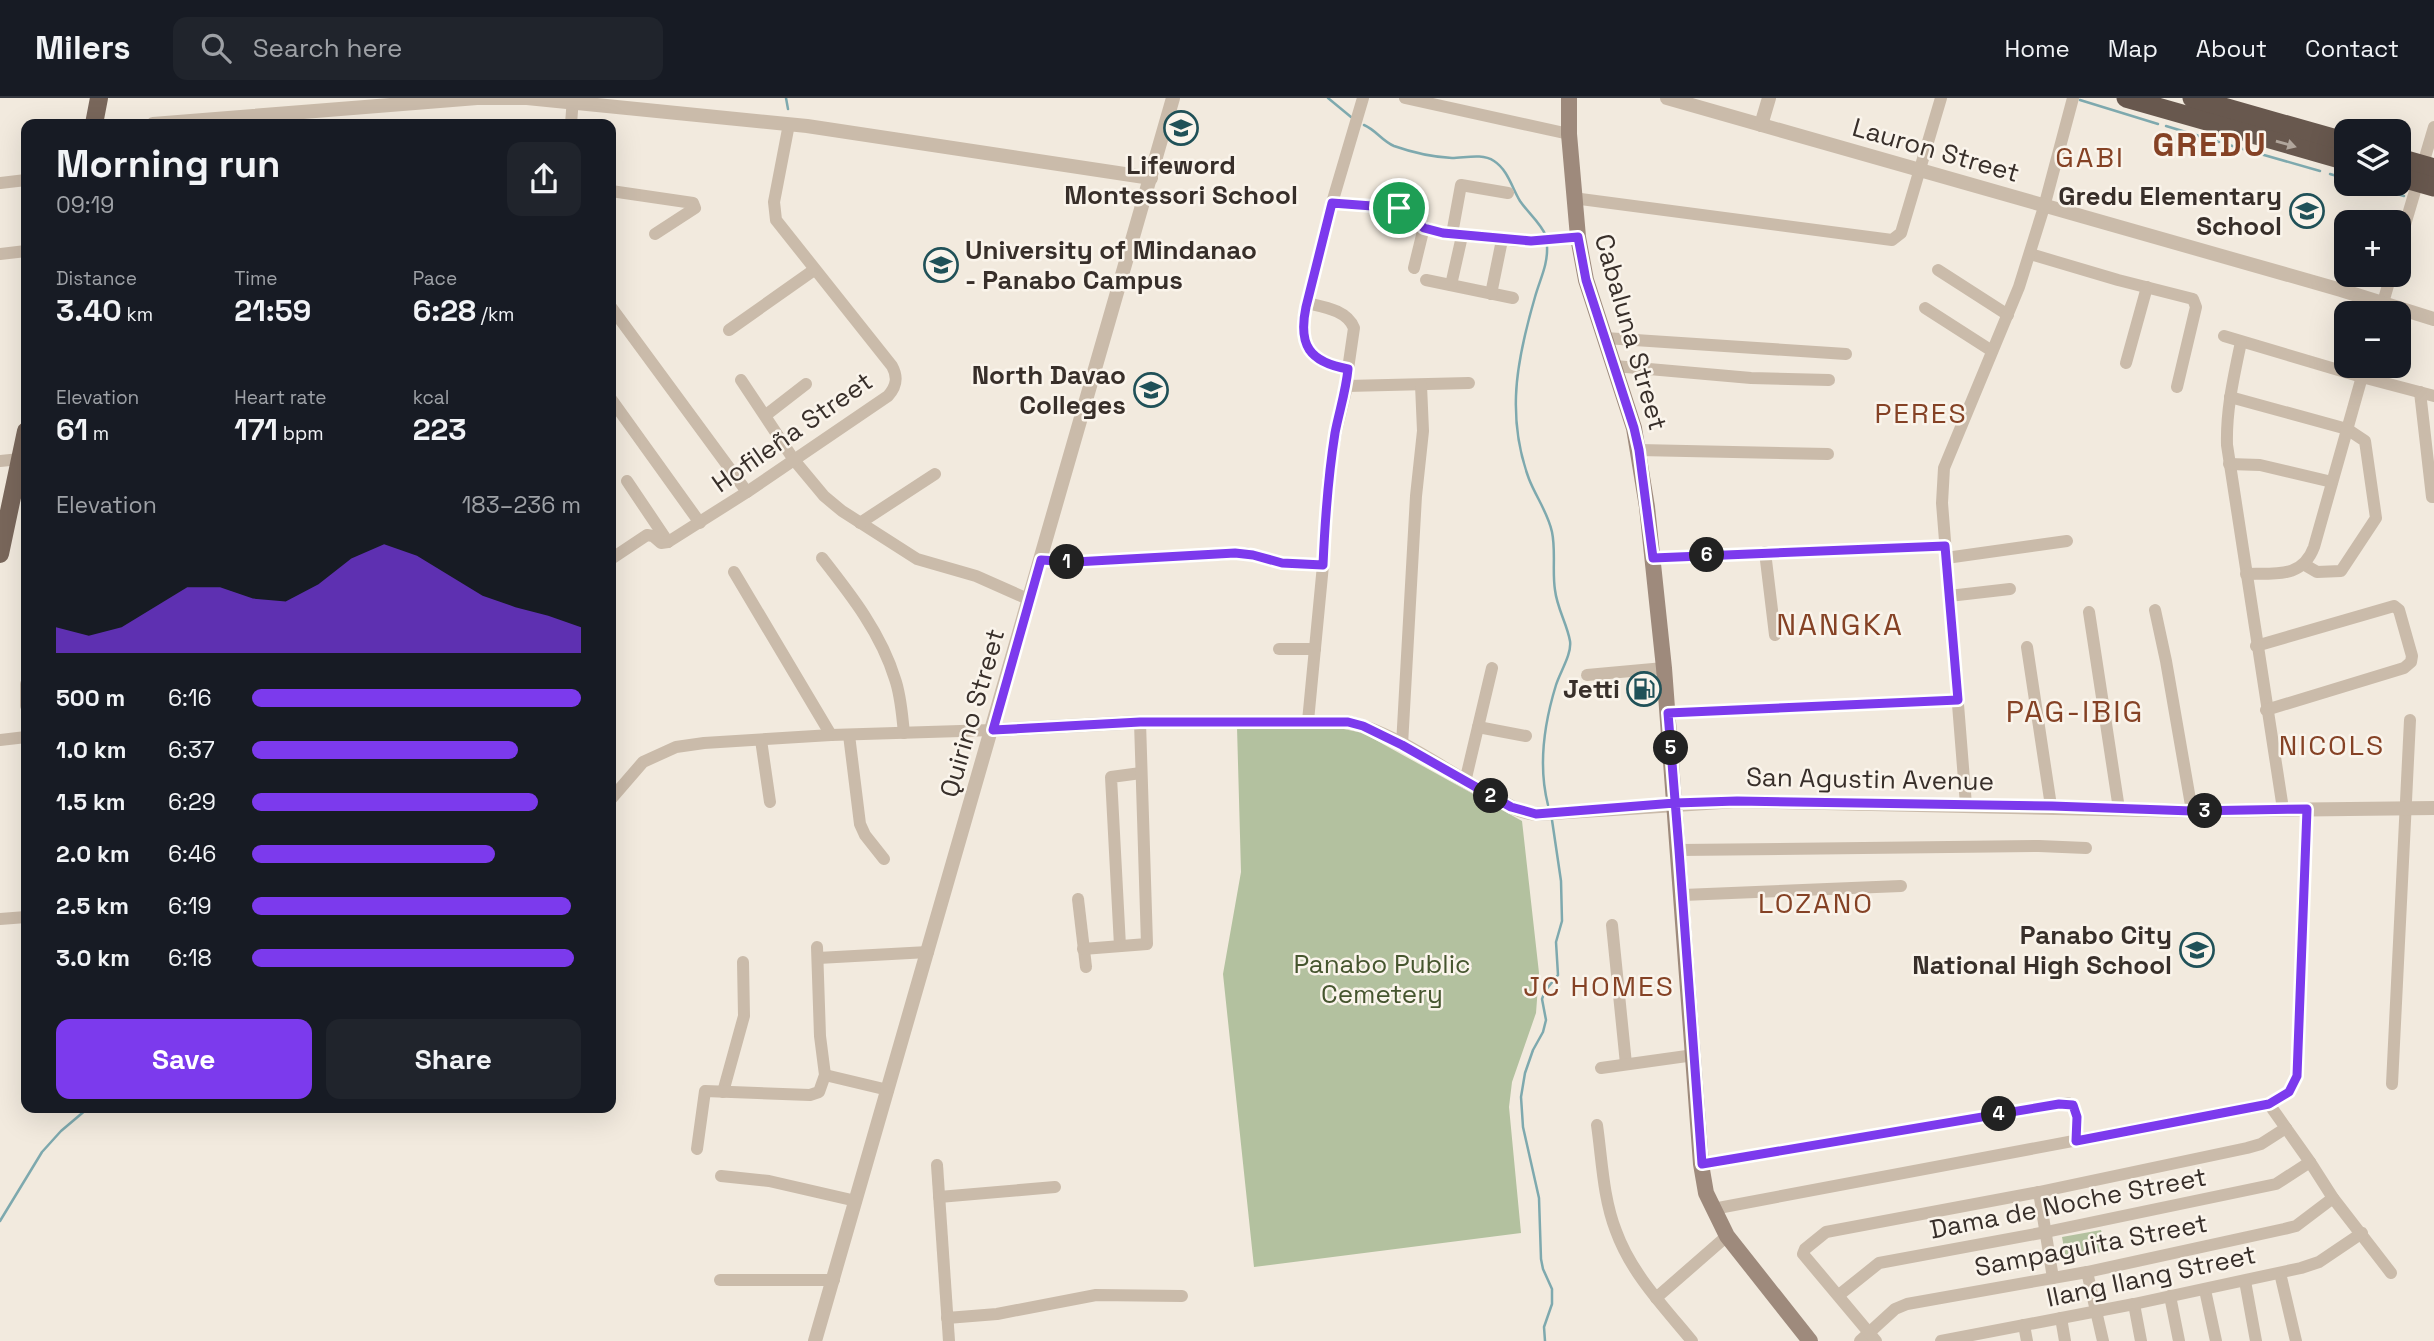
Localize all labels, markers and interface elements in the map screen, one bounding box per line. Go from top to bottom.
search box [173,17,663,80]
text: Milers [35,27,131,69]
icon: search [197,29,235,67]
text: Search here [253,31,403,65]
text: Home [2004,33,2070,64]
text: Map [2108,33,2158,64]
text: About [2196,33,2267,64]
text: Contact [2305,33,2399,64]
school or university icon: Lifeword Montessori School [1162,109,1200,147]
street label: Lauron Street [1849,110,2023,190]
map controls [2334,119,2411,378]
button: layers [2334,119,2411,196]
district label: GREDU [2152,124,2268,166]
district label: GABI [2055,139,2125,175]
one-way arrow [2275,139,2296,149]
text: Morning run [56,140,281,188]
button: share [507,142,581,216]
place label: Lifeword Montessori School [1064,148,1298,212]
pin [1369,178,1429,238]
place label: Gredu Elementary School [2058,179,2282,243]
icon: arrive [1380,189,1418,227]
text: 09:19 [56,190,114,220]
school or university icon: Gredu Elementary School [2288,192,2326,230]
button: + [2334,210,2411,287]
street label: Cabaluna Street [1587,230,1675,434]
place label: University of Mindanao - Panabo Campus [965,233,1257,297]
school or university icon: University of Mindanao - Panabo Campus [922,246,960,284]
text: Distance [56,266,137,291]
text: Time [234,266,278,291]
text: Pace [413,266,457,291]
text: 3.40 [56,291,122,330]
text: 21:59 [234,291,311,330]
text: 6:28 [413,291,476,330]
button: − [2334,301,2411,378]
text: km [122,302,153,327]
text: /km [476,302,514,327]
place label: North Davao Colleges [972,358,1126,422]
street label: Hofileña Street [705,364,879,500]
school or university icon: North Davao Colleges [1132,371,1170,409]
text: Elevation [56,385,139,410]
text: Heart rate [234,385,327,410]
text: kcal [413,385,449,410]
district label: PERES [1874,395,1968,431]
text: 61 [56,410,88,449]
text: 171 [234,410,278,449]
text: 223 [413,410,467,449]
text: m [88,421,109,446]
text: bpm [278,421,323,446]
text: Elevation [56,490,157,520]
text: 183–236 m [462,490,581,520]
pin: 6 [1690,538,1724,573]
text: 6 [1701,542,1712,567]
pin: 1 [1050,545,1084,580]
text: 1 [1062,549,1071,574]
district label: NANGKA [1776,605,1904,644]
street label: Quirino Street [932,625,1012,801]
fuel station icon: Jetti [1625,670,1663,708]
place label: Jetti [1563,672,1620,706]
text: 500 m [56,683,125,713]
text: 6:16 [168,683,212,713]
district label: PAG-IBIG [2006,692,2144,731]
district label: NICOLS [2279,727,2385,763]
pin: 5 [1654,730,1688,766]
text: 1.0 km [56,735,126,765]
text: 6:37 [168,735,215,765]
text: 5 [1665,735,1676,760]
street label: San Agustin Avenue [1746,760,1994,798]
pin: 2 [1474,778,1508,814]
text: 2 [1485,783,1496,808]
text: 1.5 km [56,787,126,817]
text: 6:29 [168,787,216,817]
pin: 3 [2188,794,2222,828]
text: 3 [2199,798,2210,823]
text: 2.0 km [56,839,130,869]
text: 6:46 [168,839,216,869]
district label: LOZANO [1758,885,1874,921]
text: 2.5 km [56,891,129,921]
text: 6:19 [168,891,212,921]
place label: Panabo City National High School [1912,918,2172,982]
school or university icon: Panabo City National High School [2178,931,2216,969]
text: 3.0 km [56,943,130,973]
text: 6:18 [168,943,212,973]
park label: Panabo Public Cemetery [1293,947,1471,1011]
district label: JC HOMES [1523,968,1675,1004]
button: Save [56,1019,312,1099]
button: Share [326,1019,581,1099]
pin: 4 [1982,1096,2016,1132]
text: 4 [1992,1101,2005,1126]
street label: Dama de Noche Street [1927,1159,2209,1247]
street label: Sampaguita Street [1972,1206,2210,1284]
street label: Ilang Ilang Street [2043,1237,2259,1315]

